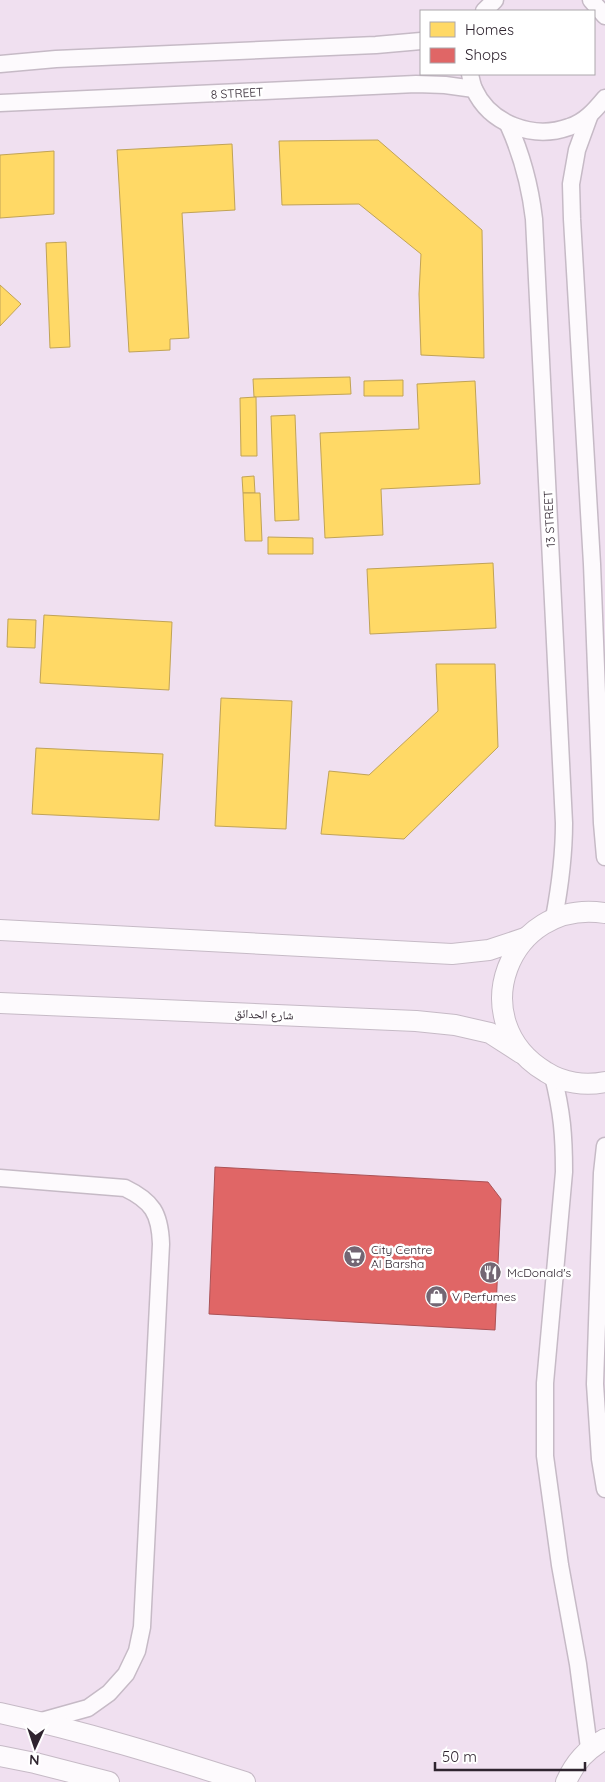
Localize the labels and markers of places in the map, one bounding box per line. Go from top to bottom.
place label: City Centre Al Barsha [371,1242,433,1271]
supermarket icon: City Centre Al Barsha [343,1244,367,1268]
restaurant icon: McDonald's [479,1260,503,1284]
place label: McDonald's [507,1265,572,1280]
shop icon: V Perfumes [424,1284,448,1308]
place label: V Perfumes [452,1289,517,1304]

